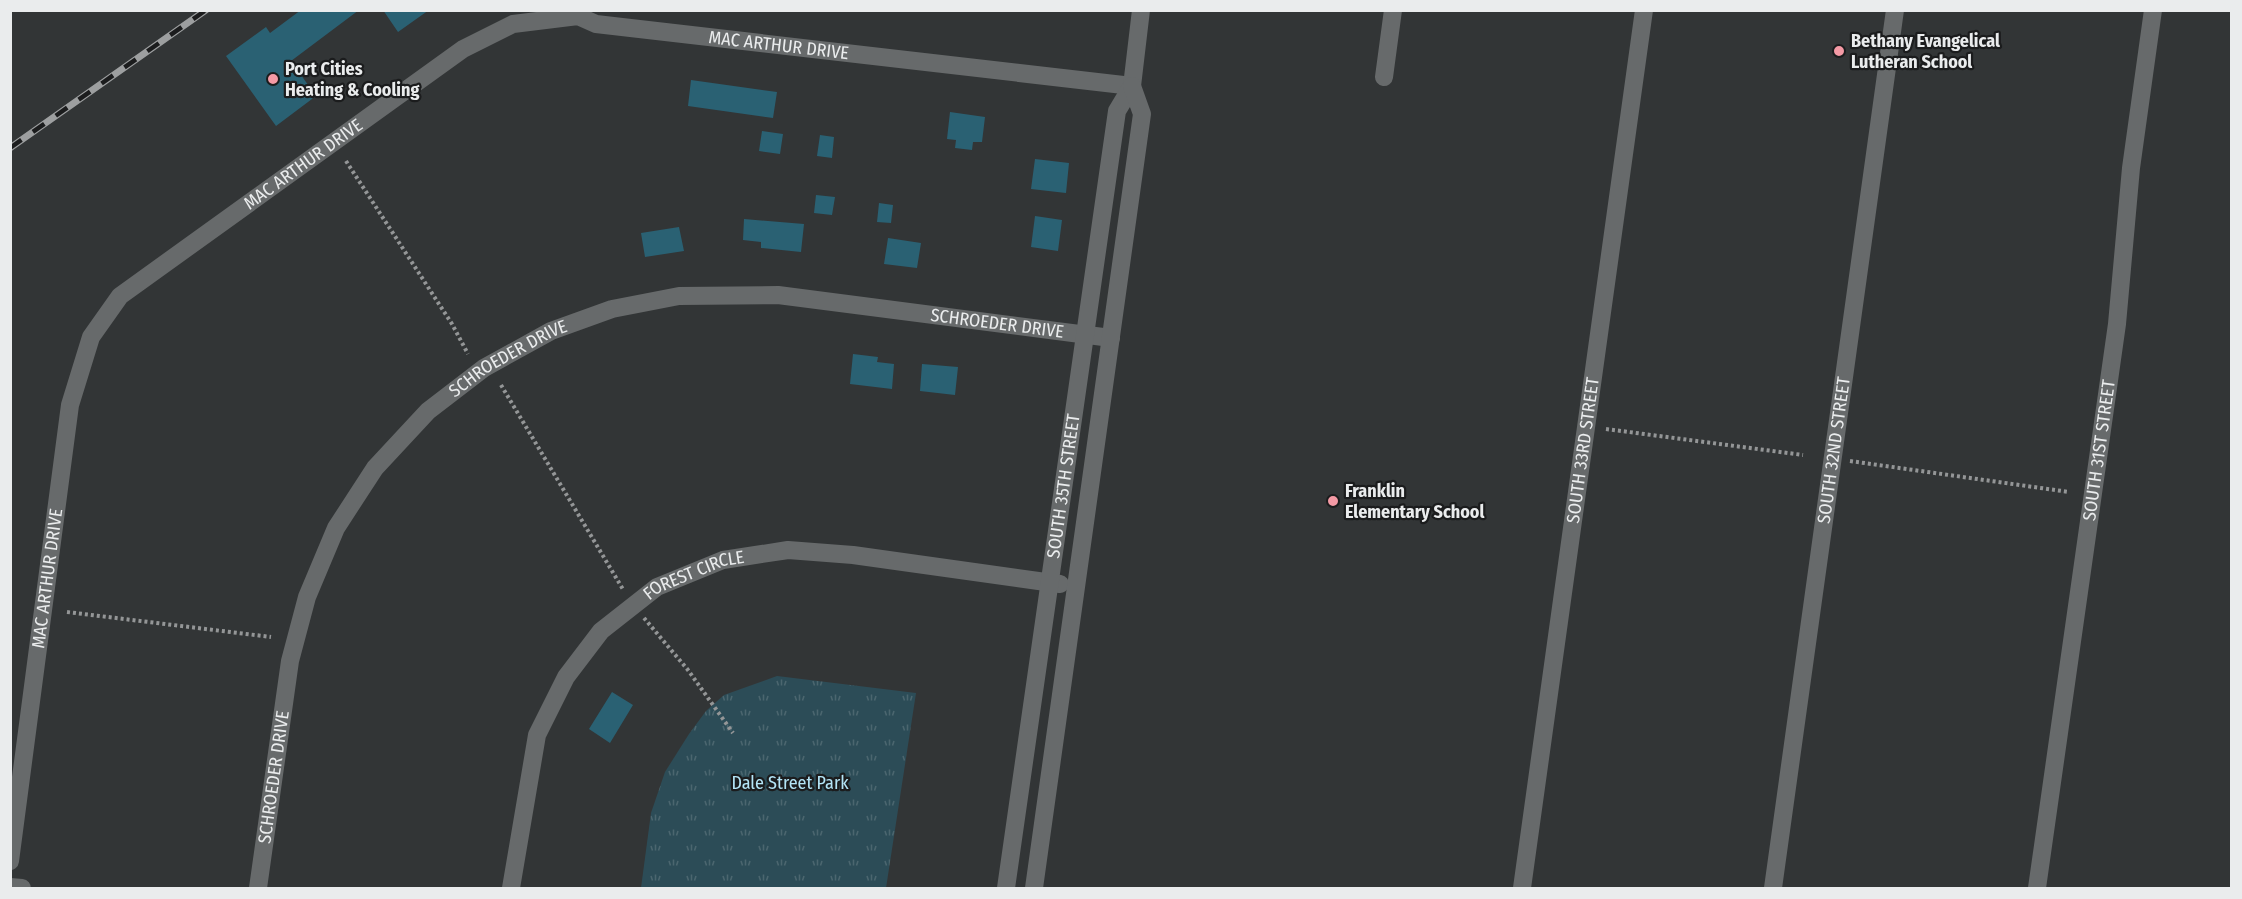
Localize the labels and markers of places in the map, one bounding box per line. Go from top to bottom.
place label: Bethany Evangelical Lutheran School [1851,30,2000,73]
marker: Bethany Evangelical Lutheran School [1832,44,1846,58]
place label: Port Cities Heating & Cooling [285,58,419,101]
marker: Port Cities Heating & Cooling [266,72,280,86]
place label: Franklin Elementary School [1345,480,1484,523]
marker: Franklin Elementary School [1326,494,1340,508]

